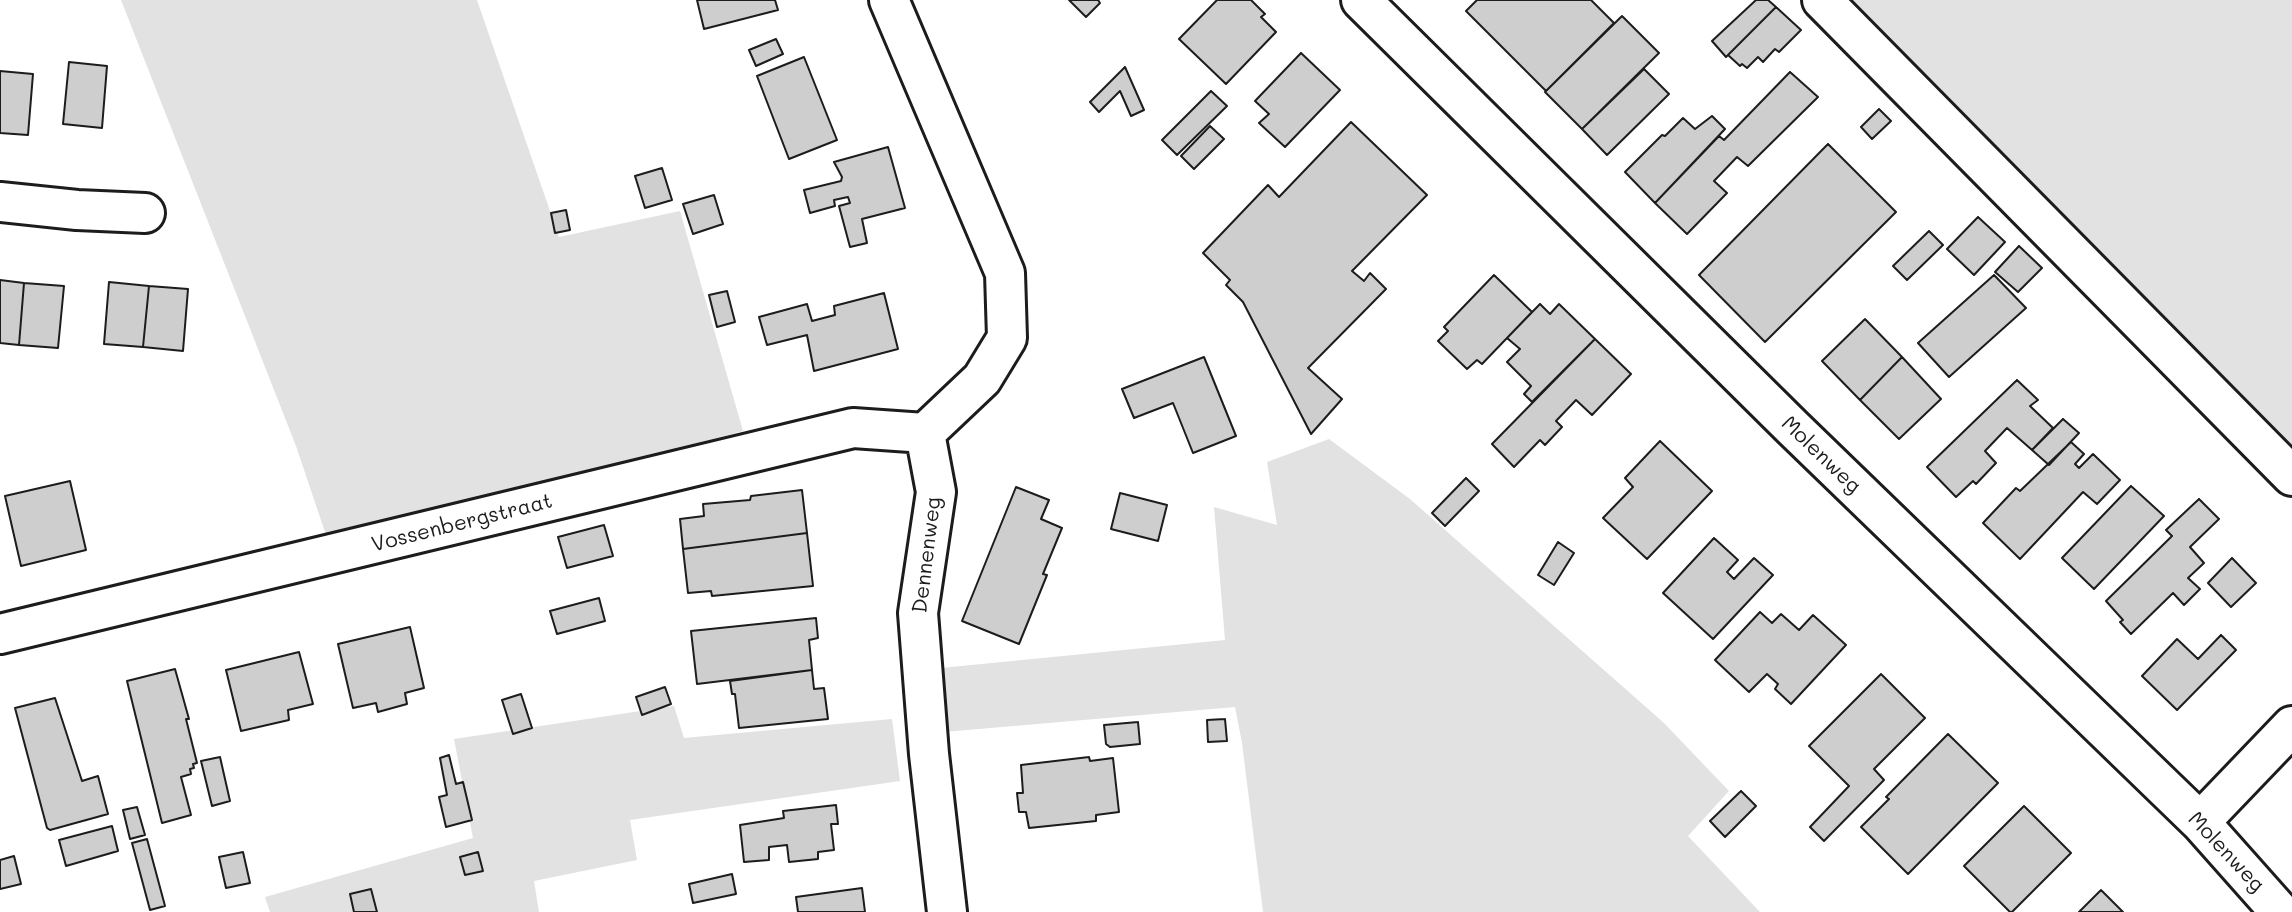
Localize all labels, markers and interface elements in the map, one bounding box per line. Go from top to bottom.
street label: Molenweg [1776,411,1866,499]
street label: Vossenbergstraat [369,488,555,558]
street label: Dennenweg [907,495,947,615]
street label: Molenweg [2182,807,2270,897]

